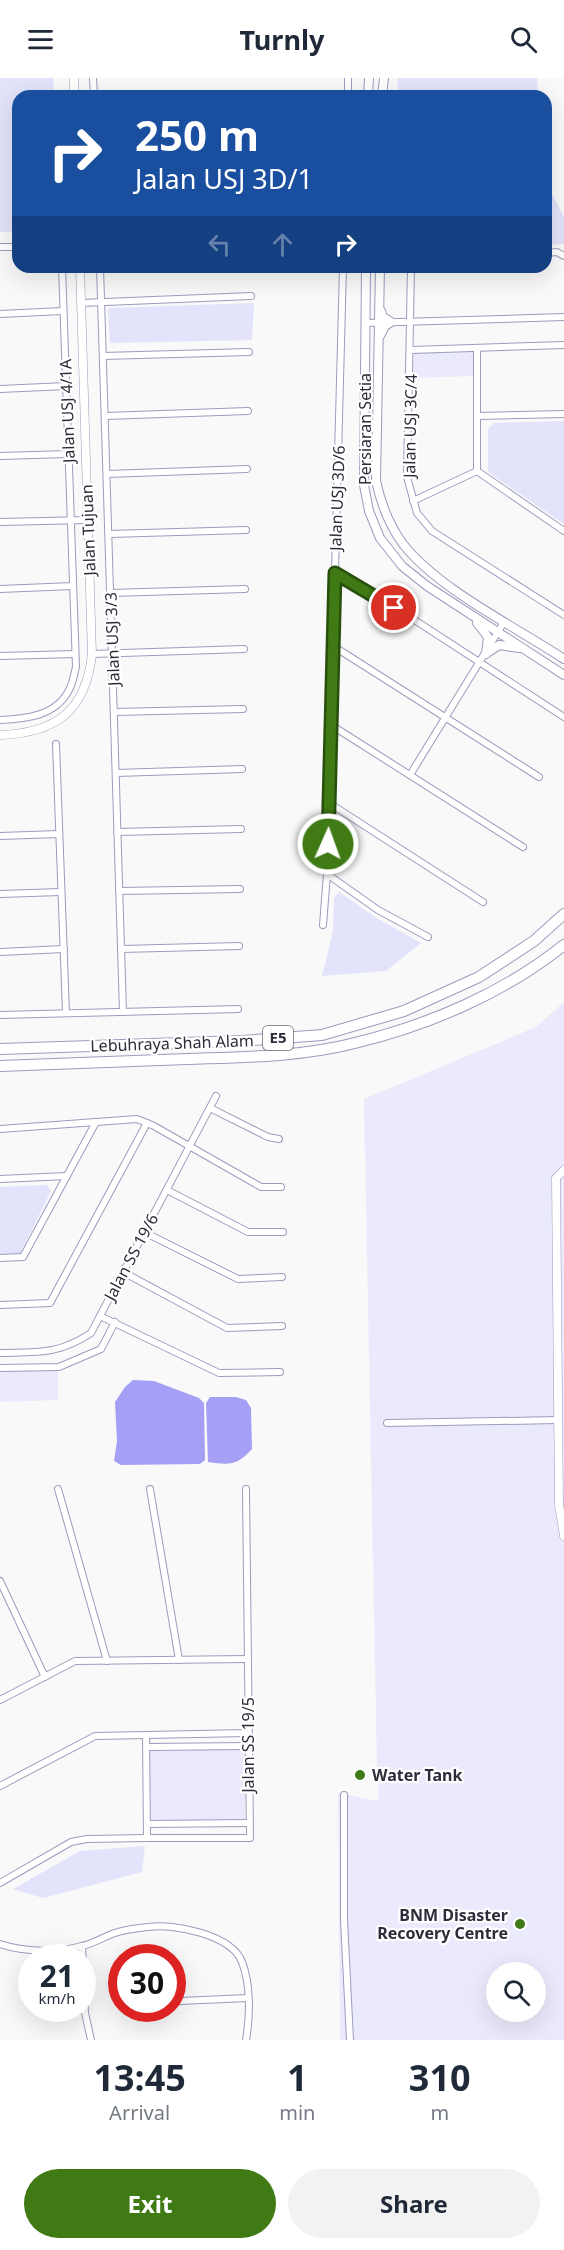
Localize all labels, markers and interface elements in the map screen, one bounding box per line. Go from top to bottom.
text: Turnly [240,21,324,58]
icon: menu [24,23,57,56]
icon: search [507,23,540,56]
text: 250 m [135,106,259,163]
icon: right [36,114,114,192]
text: Jalan USJ 3D/1 [135,160,313,197]
icon: left [203,228,236,261]
icon: ahead [266,228,299,261]
icon: right [329,228,362,261]
street label: Jalan USJ 4/1A [54,358,80,465]
street label: Persiaran Setia [354,373,376,485]
street label: Jalan USJ 3C/4 [398,374,422,480]
street label: Jalan USJ 3D/6 [324,445,350,553]
street label: Jalan Tujuan [75,484,101,578]
pin [368,582,419,633]
icon: arrive [377,591,410,624]
street label: Jalan USJ 3/3 [99,592,125,688]
position arrow [296,812,360,876]
road number: E5 [263,1026,293,1050]
street label: Lebuhraya Shah Alam [90,1029,254,1057]
street label: Jalan SS 19/6 [98,1210,163,1306]
street label: Jalan SS 19/5 [237,1697,259,1795]
place label: Water Tank [372,1764,462,1786]
marker: Water Tank [353,1768,367,1782]
place label: BNM Disaster Recovery Centre [377,1904,508,1944]
marker: BNM Disaster Recovery Centre [513,1917,527,1931]
speed limit sign: 30 [108,1944,186,2022]
text: 21 [40,1955,74,1996]
map controls [486,1962,546,2022]
button: search [486,1962,546,2022]
text: km/h [39,1988,75,2008]
text: 13:45 [93,2053,186,2102]
text: 1 [287,2053,308,2102]
text: 310 [409,2053,471,2102]
text: Arrival [109,2099,170,2126]
text: min [279,2099,315,2126]
text: m [430,2099,449,2126]
button: Exit [24,2169,276,2238]
button: Share [288,2169,540,2238]

